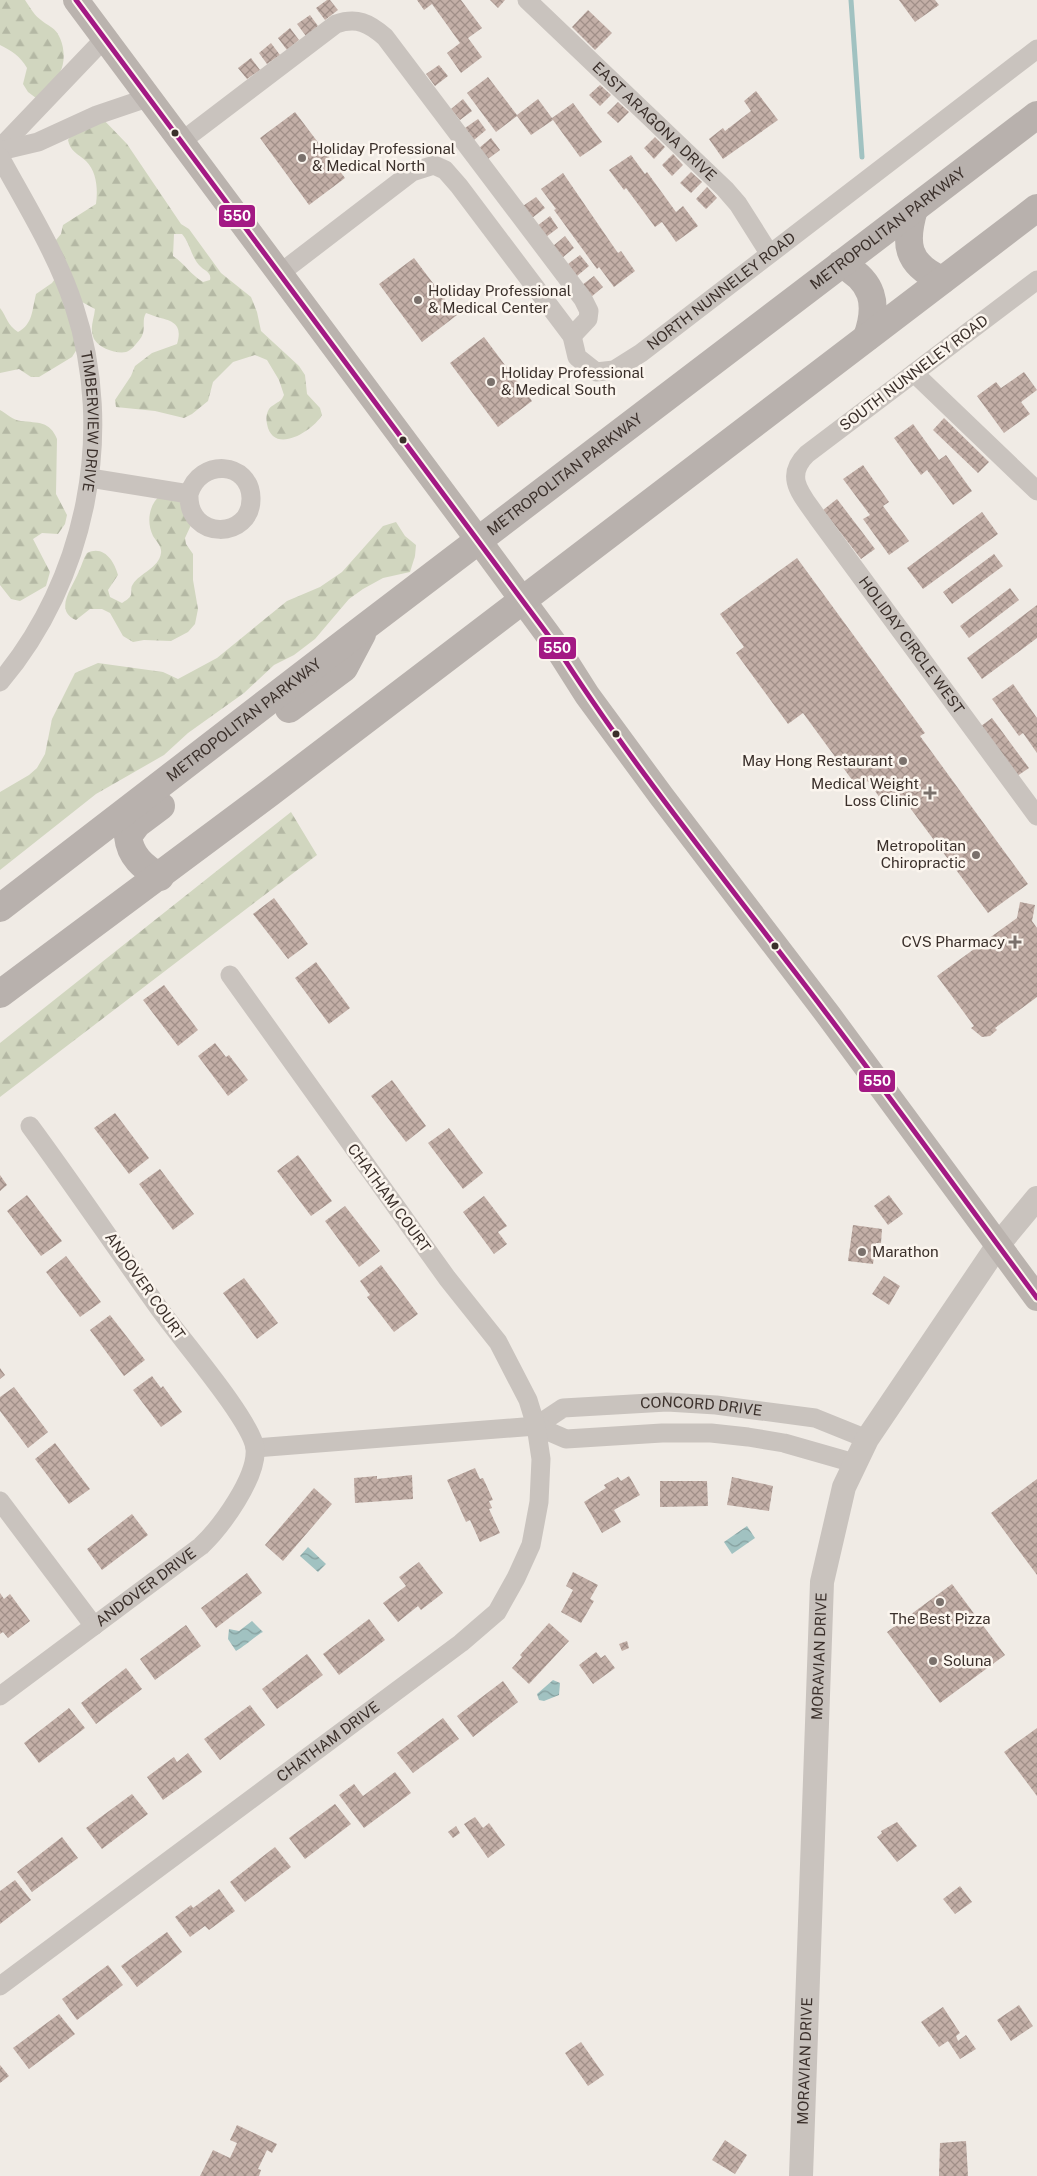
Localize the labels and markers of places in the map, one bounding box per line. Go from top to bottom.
unlabelled marker [170,128,180,138]
place label: Holiday Professional & Medical North [312,140,455,174]
marker: Holiday Professional & Medical North [296,152,308,164]
place label: Holiday Professional & Medical Center [428,282,571,316]
marker: Holiday Professional & Medical Center [412,294,424,306]
place label: Holiday Professional & Medical South [501,364,644,398]
marker: Holiday Professional & Medical South [485,376,497,388]
unlabelled marker [398,435,408,445]
unlabelled marker [611,729,621,739]
place label: May Hong Restaurant [742,752,893,769]
marker: May Hong Restaurant [897,755,909,767]
place label: Medical Weight Loss Clinic [811,775,919,809]
marker: Medical Weight Loss Clinic [923,786,937,800]
place label: Metropolitan Chiropractic [876,837,966,871]
marker: Metropolitan Chiropractic [970,849,982,861]
place label: CVS Pharmacy [902,933,1005,950]
marker: CVS Pharmacy [1009,936,1021,948]
unlabelled marker [770,941,780,951]
place label: Marathon [872,1243,939,1260]
marker: Marathon [856,1246,868,1258]
marker: The Best Pizza [934,1596,946,1608]
place label: The Best Pizza [889,1610,991,1627]
place label: Soluna [943,1652,992,1669]
marker: Soluna [927,1655,939,1667]

